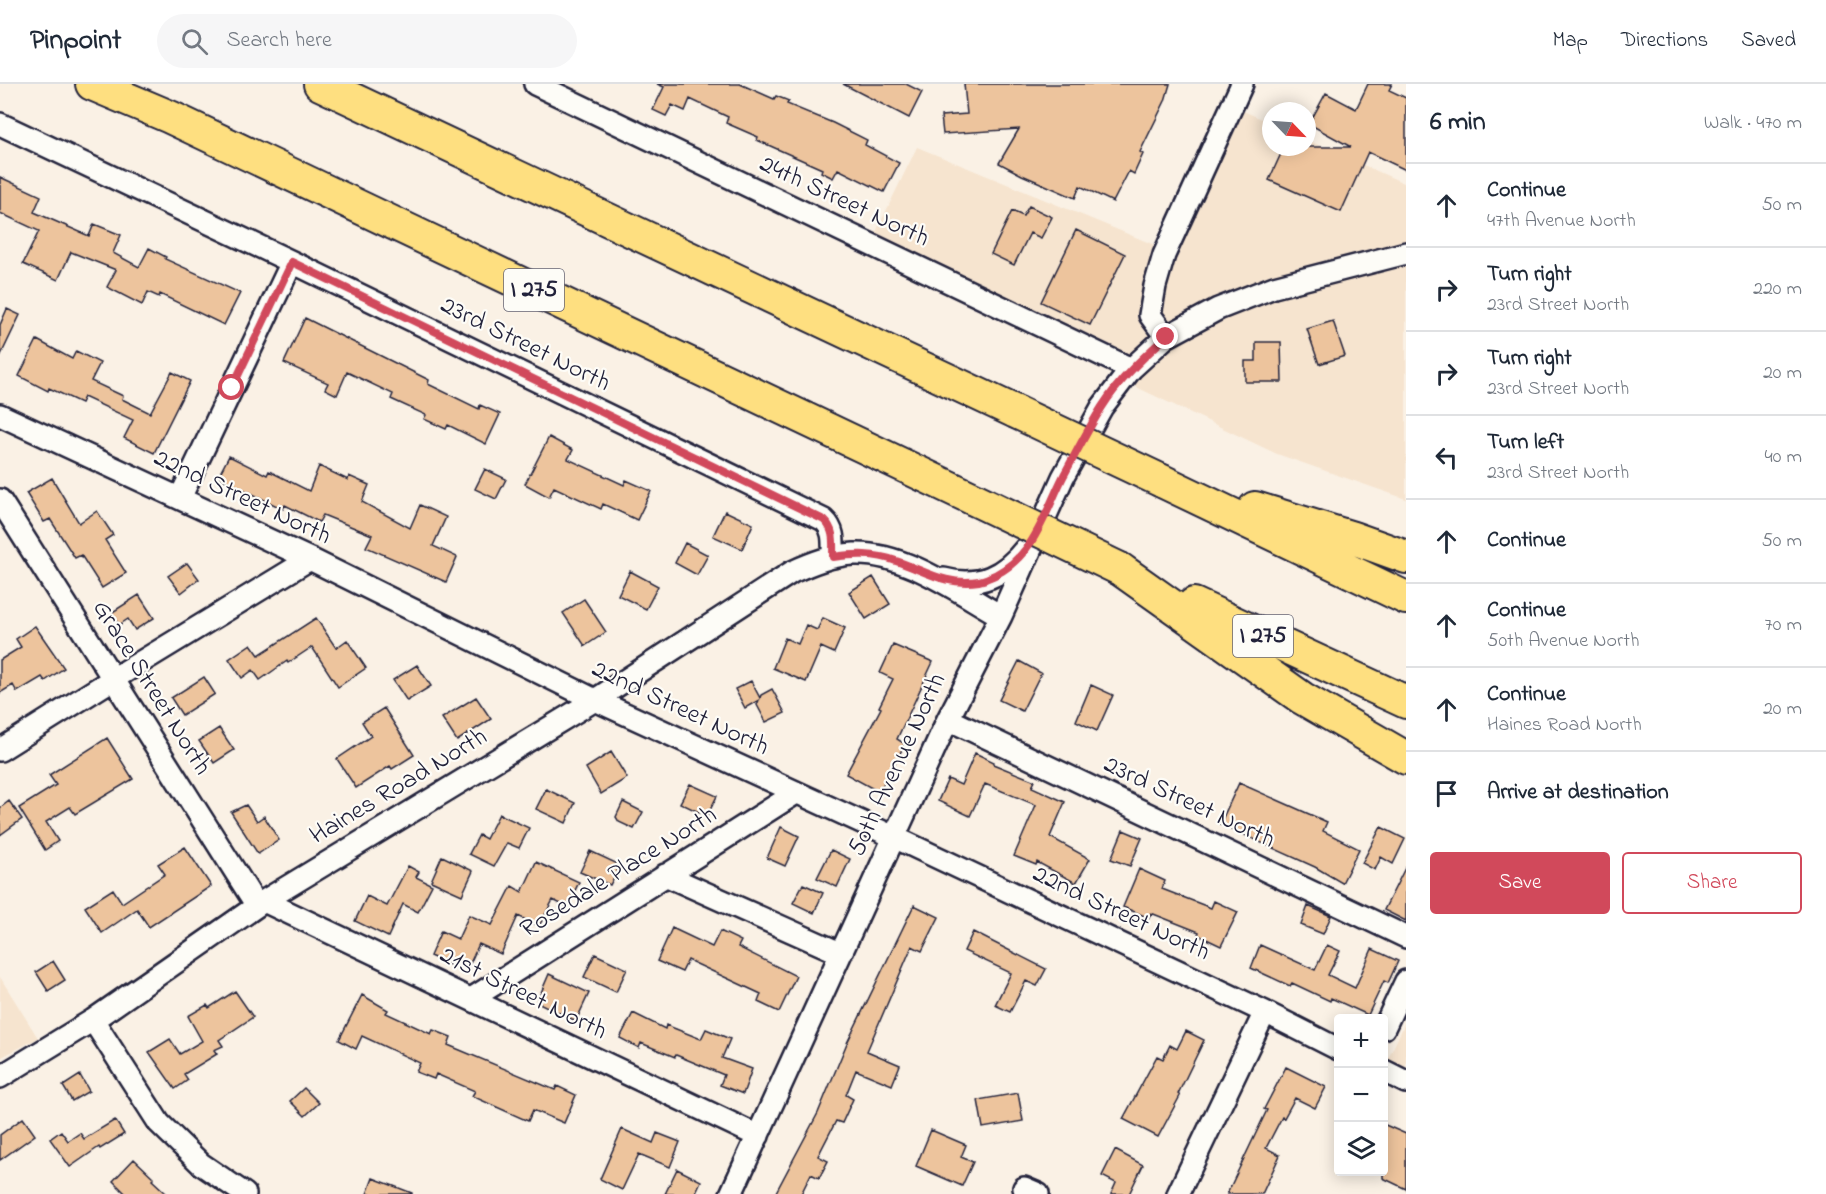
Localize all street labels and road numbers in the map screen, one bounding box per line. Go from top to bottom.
street label: 24th Street North [753,146,935,258]
road number: I 275 [504,269,564,311]
street label: 23rd Street North [433,287,617,403]
street label: 22nd Street North [147,440,337,556]
street label: Grace Street North [82,593,220,783]
road number: I 275 [1233,615,1293,657]
street label: 22nd Street North [585,651,775,767]
street label: 50th Avenue North [839,667,957,863]
street label: Haines Road North [303,719,495,855]
street label: 23rd Street North [1097,747,1281,859]
street label: Rosedale Place North [513,797,725,949]
street label: 22nd Street North [1026,856,1216,972]
street label: 21st Street North [433,937,613,1051]

